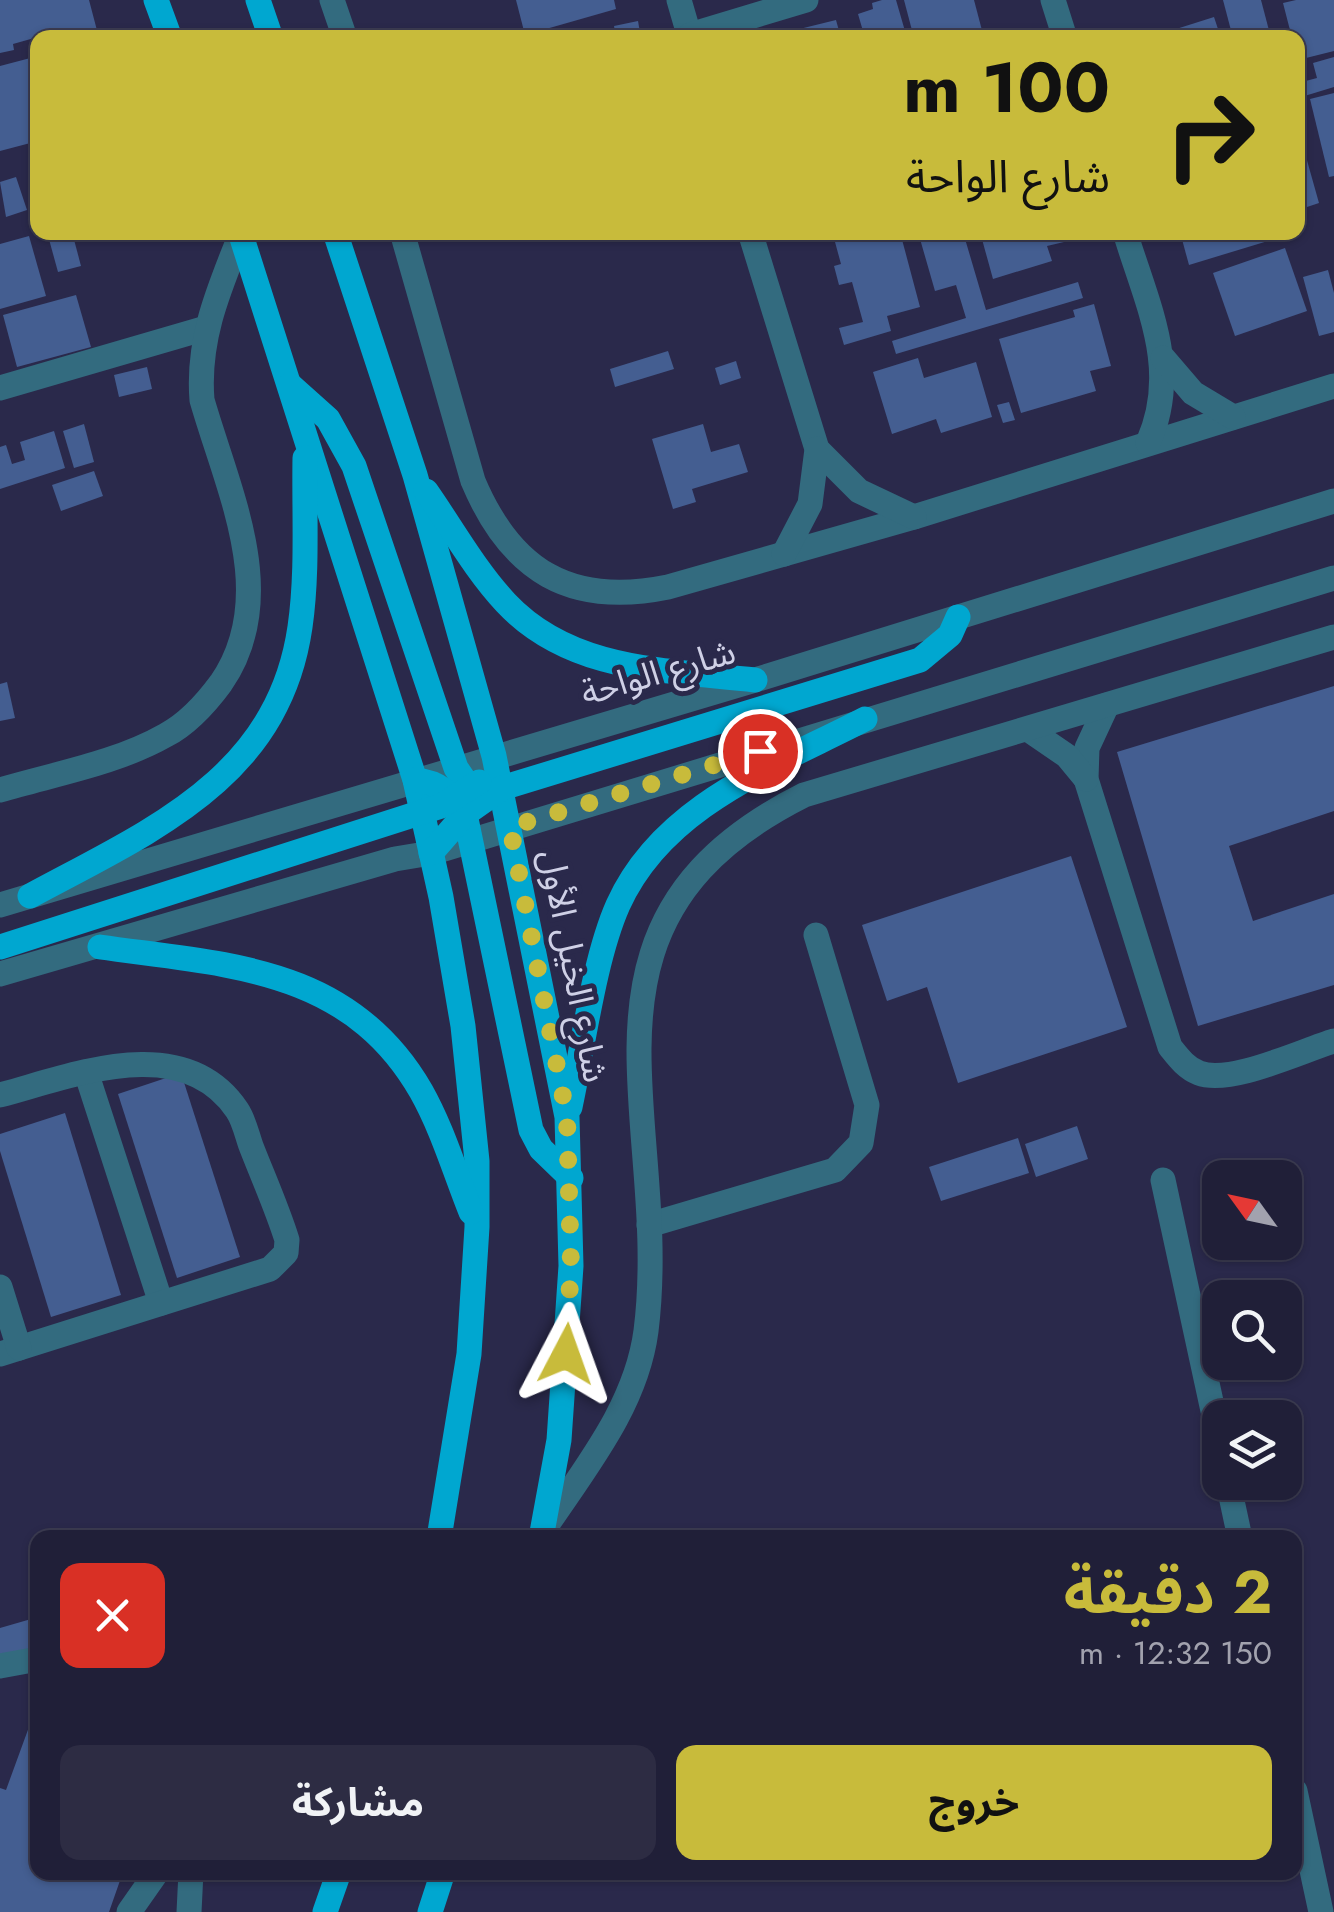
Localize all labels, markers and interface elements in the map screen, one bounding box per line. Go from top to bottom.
text: 100 m [903,37,1110,138]
icon: right [1145,70,1275,200]
text: شارع الواحة [906,144,1110,209]
street label: شارع الواحة [575,626,741,719]
pin [718,709,803,794]
icon: arrive [733,724,788,779]
street label: شارع الخيل الأول [526,845,621,1087]
north arrow [1202,1160,1302,1260]
map controls [1202,1160,1302,1500]
button: search [1202,1280,1302,1380]
position arrow [514,1302,618,1406]
button: layers [1202,1400,1302,1500]
text: 2 دقيقة [1064,1549,1272,1636]
button: close [60,1563,165,1668]
text: 150 m · 12:32 [1079,1630,1272,1676]
button: مشاركة [60,1745,656,1860]
button: خروج [676,1745,1272,1860]

